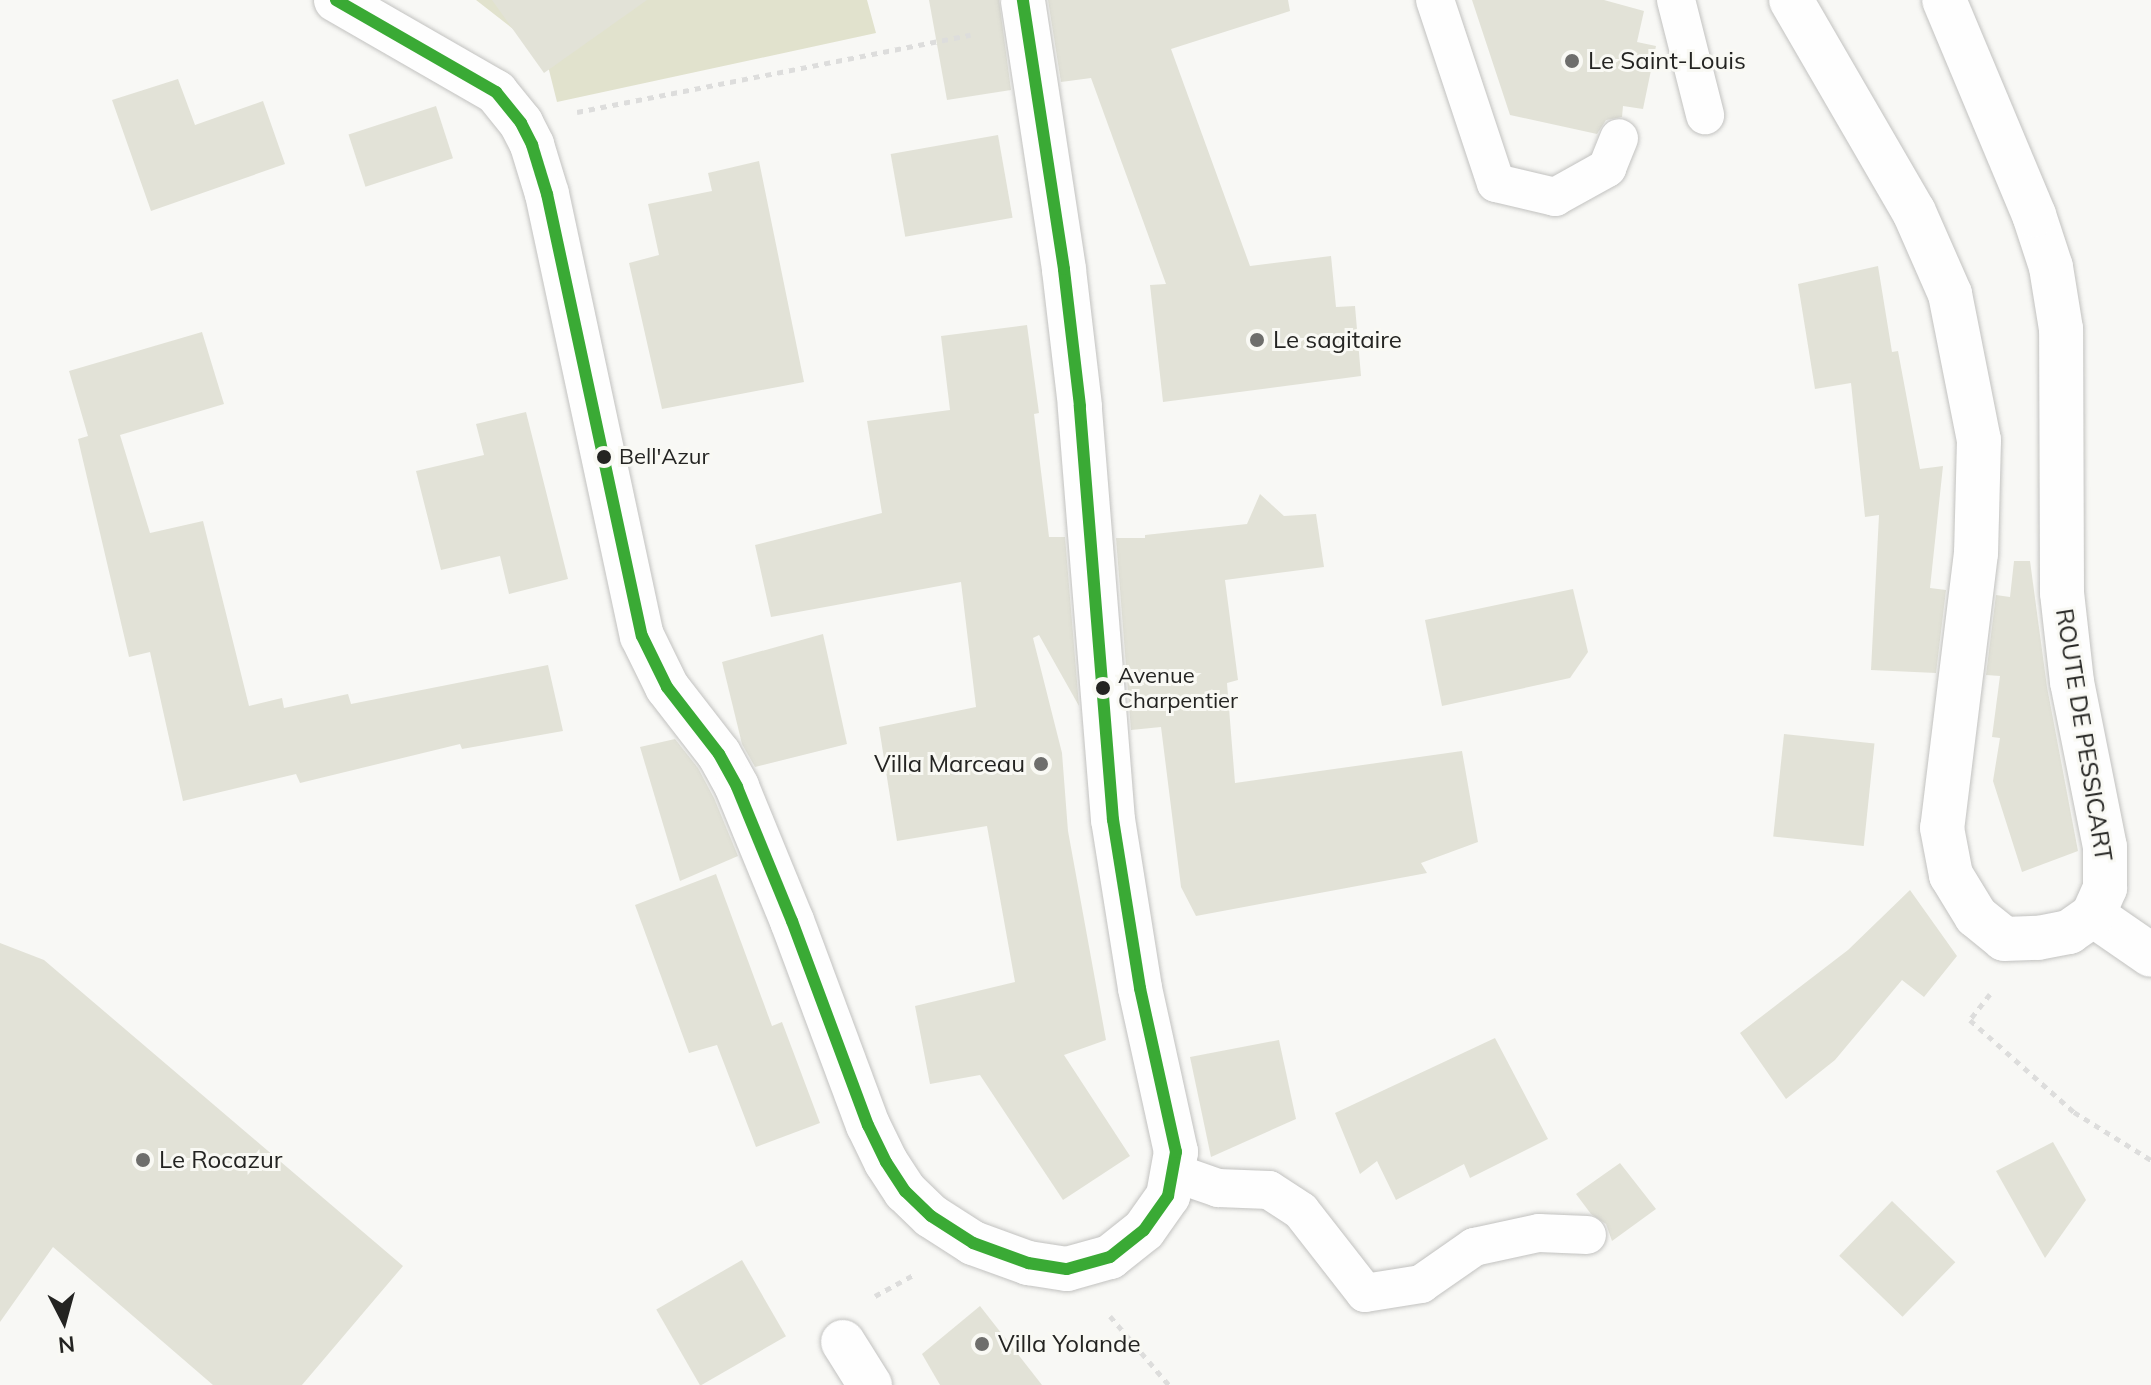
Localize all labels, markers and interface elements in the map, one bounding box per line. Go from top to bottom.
place label: Le Saint-Louis [1588,47,1746,75]
marker: Le Saint-Louis [1563,52,1581,70]
place label: Le sagitaire [1273,326,1402,354]
marker: Le sagitaire [1248,331,1266,349]
place label: Bell'Azur [619,444,710,470]
marker: Bell'Azur [596,449,612,465]
street label: ROUTE DE PESSICART [2050,607,2118,863]
place label: Avenue Charpentier [1118,662,1238,714]
marker: Avenue Charpentier [1095,680,1111,696]
place label: Villa Marceau [874,750,1025,778]
marker: Villa Marceau [1032,755,1050,773]
place label: Le Rocazur [159,1146,283,1174]
marker: Le Rocazur [134,1151,152,1169]
north arrow [24,1281,104,1361]
text: N [57,1330,76,1360]
place label: Villa Yolande [998,1330,1141,1358]
marker: Villa Yolande [973,1335,991,1353]

